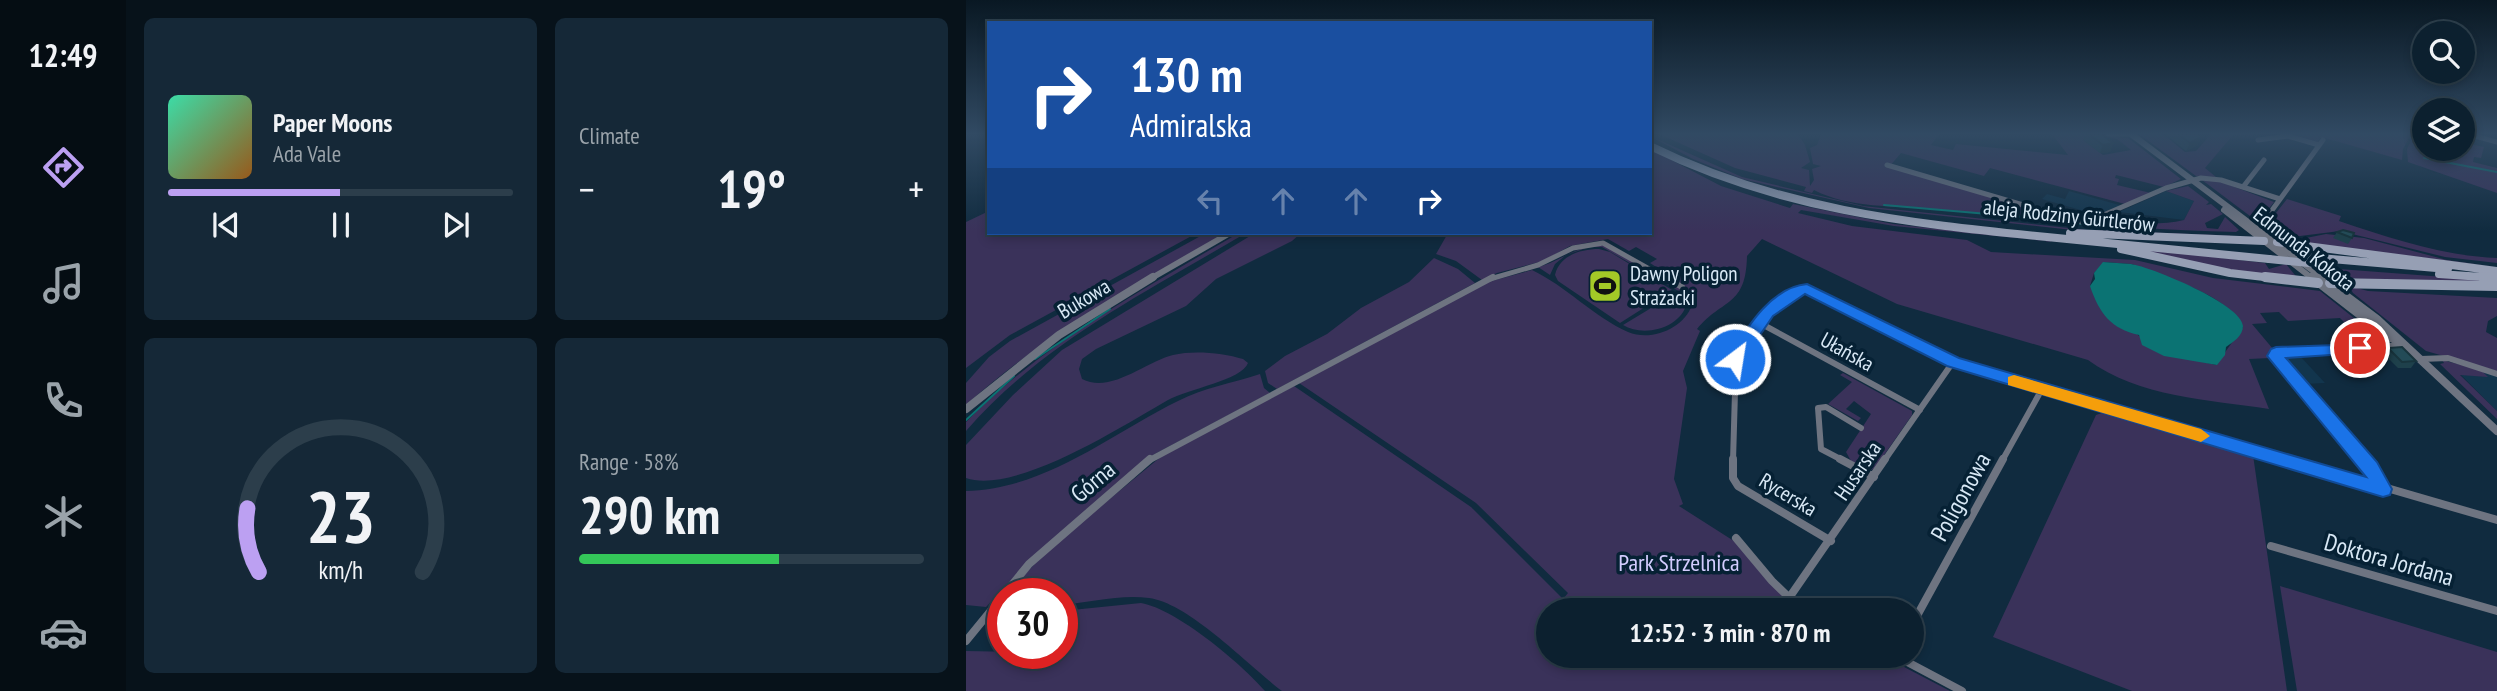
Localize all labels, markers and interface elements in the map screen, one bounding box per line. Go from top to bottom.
map controls [2412,21,2475,161]
button: search [2412,21,2475,84]
text: 12:49 [28,34,98,76]
text: 130 m [1130,42,1243,106]
icon: right [1015,49,1106,140]
button: layers [2412,98,2475,161]
text: Admiralska [1130,104,1252,146]
text: Paper Moons [273,106,392,139]
text: Climate [579,121,640,150]
text: Ada Vale [273,139,341,168]
icon: directions [39,143,88,192]
text: 19° [717,155,786,222]
text: − [579,164,595,213]
text: + [908,164,924,213]
icon: left [1191,182,1229,220]
icon: ahead [1264,182,1302,220]
icon: ahead [1337,182,1375,220]
icon: right [1410,182,1448,220]
street label: aleja Rodziny Gürtlerów [1982,193,2157,238]
street label: Edmunda Kokota [2248,200,2361,297]
icon: previous [207,206,245,244]
icon: pause [322,206,360,244]
icon: next [437,206,475,244]
icon: music [39,259,88,308]
place label: Dawny Poligon Strażacki [1630,260,1738,311]
sports icon: Dawny Poligon Strażacki [1586,267,1624,305]
street label: Bukowa [1053,272,1115,325]
pin [2330,318,2390,378]
position arrow [1698,322,1772,396]
street label: Ułańska [1816,326,1879,377]
icon: arrive [2341,329,2379,367]
icon: phone [39,376,88,425]
street label: Husarska [1828,436,1887,505]
text: Range · 58% [579,447,679,476]
street label: Poligonowa [1924,447,1998,546]
street label: Górna [1064,454,1121,509]
street label: Rycerska [1754,467,1822,522]
text: 23 [306,468,375,562]
text: 290 km [579,481,720,548]
icon: climate [39,492,88,541]
street label: Doktora Jordana [2321,526,2457,593]
park label: Park Strzelnica [1618,547,1740,578]
text: km/h [318,553,363,585]
speed limit sign: 30 [987,578,1078,669]
icon: car [39,608,88,657]
text: 12:52 · 3 min · 870 m [1630,616,1830,649]

